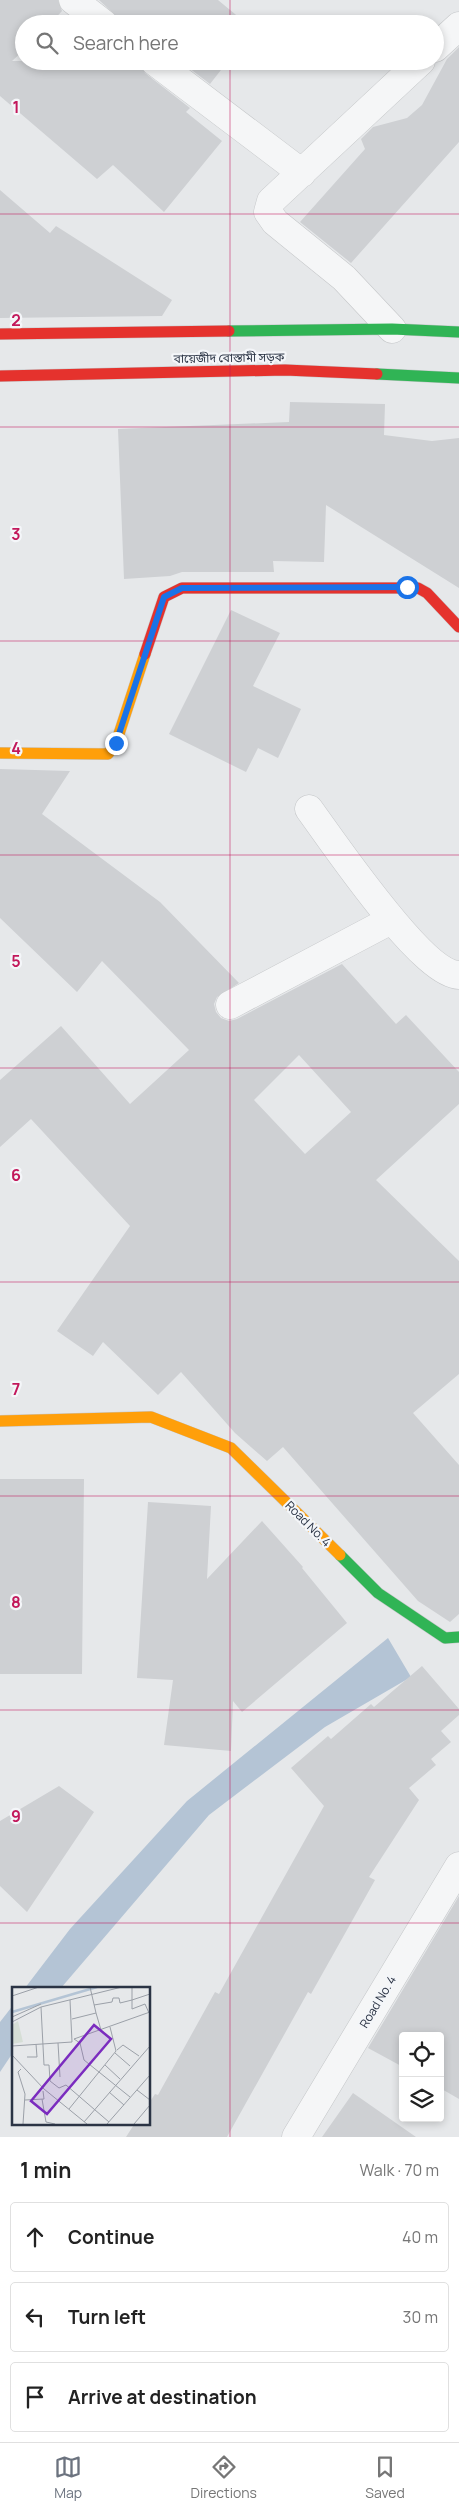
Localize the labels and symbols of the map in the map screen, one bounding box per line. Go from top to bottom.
text: 1 [12,96,20,118]
text: 2 [11,309,21,331]
street label: বায়েজীদ বোস্তামী সড়ক [173,348,285,367]
text: 3 [11,523,21,545]
route start [396,576,419,599]
route end [105,732,128,755]
text: 4 [11,737,21,759]
text: 5 [11,950,21,972]
text: 6 [11,1164,21,1186]
text: 7 [12,1378,20,1400]
street label: Road No. 4 [282,1497,335,1550]
text: 8 [11,1591,21,1613]
text: 9 [11,1805,21,1827]
street label: Road No. 4 [355,1972,400,2031]
inset map [12,1987,150,2124]

